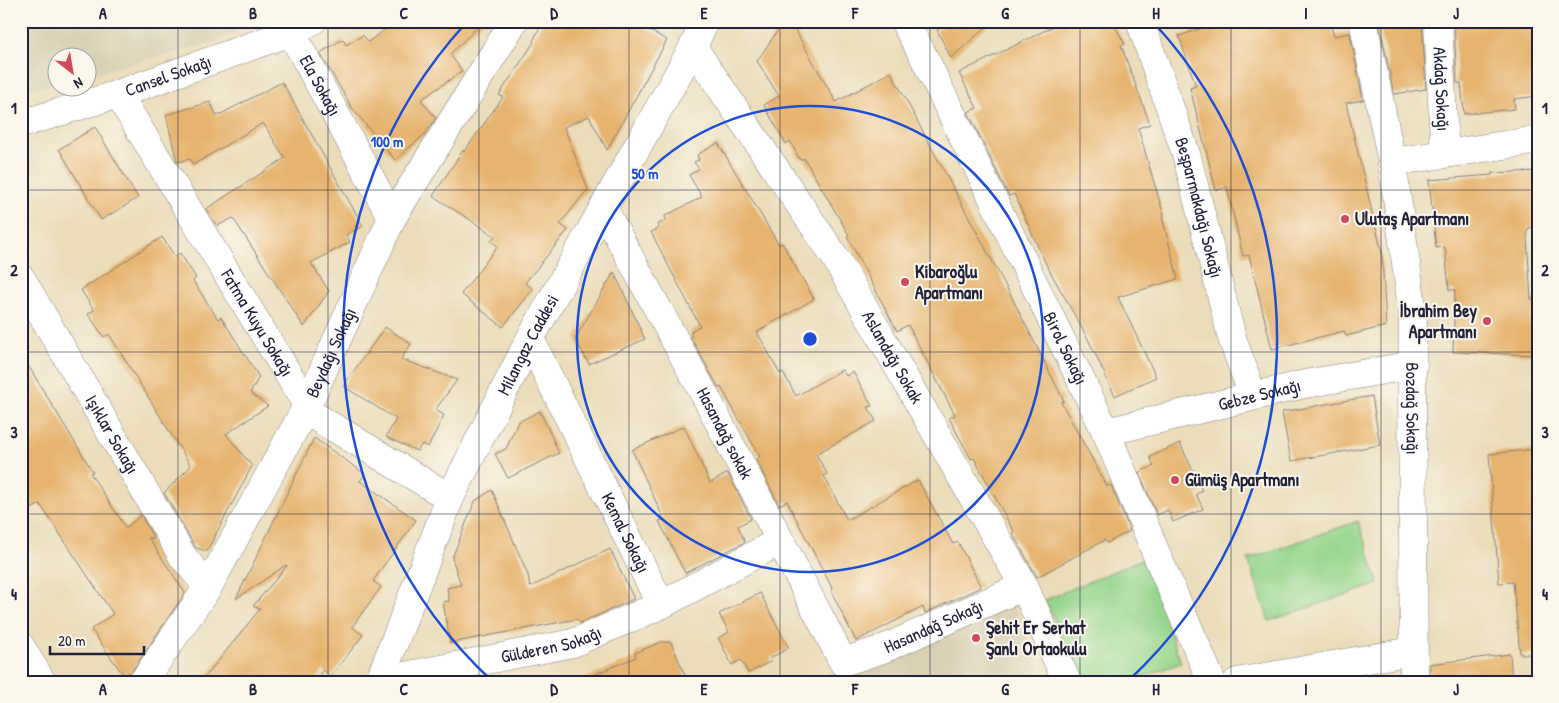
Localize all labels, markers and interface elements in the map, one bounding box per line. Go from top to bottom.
text: A [99,2,107,24]
text: B [249,2,257,24]
text: C [400,2,409,24]
text: D [550,2,558,24]
text: E [700,2,708,24]
text: F [851,2,859,24]
text: G [1001,2,1009,24]
text: H [1152,2,1160,24]
text: I [1304,2,1308,24]
text: J [1453,2,1459,24]
street label: Akdağ Sokağı [1427,46,1457,132]
north arrow [48,48,98,98]
street label: Cansel Sokağı [121,48,215,102]
street label: Ela Sokağı [294,50,347,120]
text: N [70,74,87,94]
text: 1 [11,97,17,119]
text: 1 [1542,97,1548,119]
text: 100 m [371,131,403,152]
street label: Beşparmakdağı Sokağı [1169,134,1230,280]
text: 50 m [632,163,658,184]
place label: Ulutaş Apartmanı [1355,206,1469,232]
marker: Ulutaş Apartmanı [1339,213,1351,225]
text: 2 [10,259,18,281]
place label: Kibaroğlu Apartmanı [915,259,983,306]
text: 2 [1541,259,1549,281]
street label: Fatma Kuyu Sokağı [215,264,300,381]
marker: Kibaroğlu Apartmanı [899,276,911,288]
street label: Milangaz Caddesi [491,290,564,399]
place label: İbrahim Bey Apartmanı [1399,298,1477,345]
street label: Beydağı Sokağı [299,303,362,401]
street label: Aslandağı Sokak [856,306,930,408]
street label: Birol Sokağı [1037,307,1094,389]
marker: İbrahim Bey Apartmanı [1481,315,1493,327]
centre of rings [801,330,819,348]
street label: Bozdağ Sokağı [1400,362,1426,455]
street label: Gebze Sokağı [1216,372,1303,417]
street label: Hasandağ sokak [691,383,759,484]
street label: Işıklar Sokağı [79,390,145,479]
text: 3 [10,421,18,443]
text: 3 [1541,421,1549,443]
place label: Gümüş Apartmanı [1185,467,1299,493]
marker: Gümüş Apartmanı [1169,474,1181,486]
street label: Kemal Sokağı [595,488,656,577]
text: 4 [11,583,17,605]
text: 4 [1542,583,1548,605]
street label: Hasandağ Sokağı [880,593,987,659]
place label: Şehit Er Serhat Şanlı Ortaokulu [986,615,1087,661]
street label: Gülderen Sokağı [498,619,605,669]
scale bar [50,623,144,655]
text: 20 m [58,630,85,651]
marker: Şehit Er Serhat Şanlı Ortaokulu [970,632,982,644]
text: A [99,678,107,700]
text: B [249,678,257,700]
text: C [400,678,409,700]
text: D [550,678,558,700]
text: E [700,678,708,700]
text: F [851,678,859,700]
text: G [1001,678,1009,700]
text: H [1152,678,1160,700]
text: I [1304,678,1308,700]
text: J [1453,678,1459,700]

